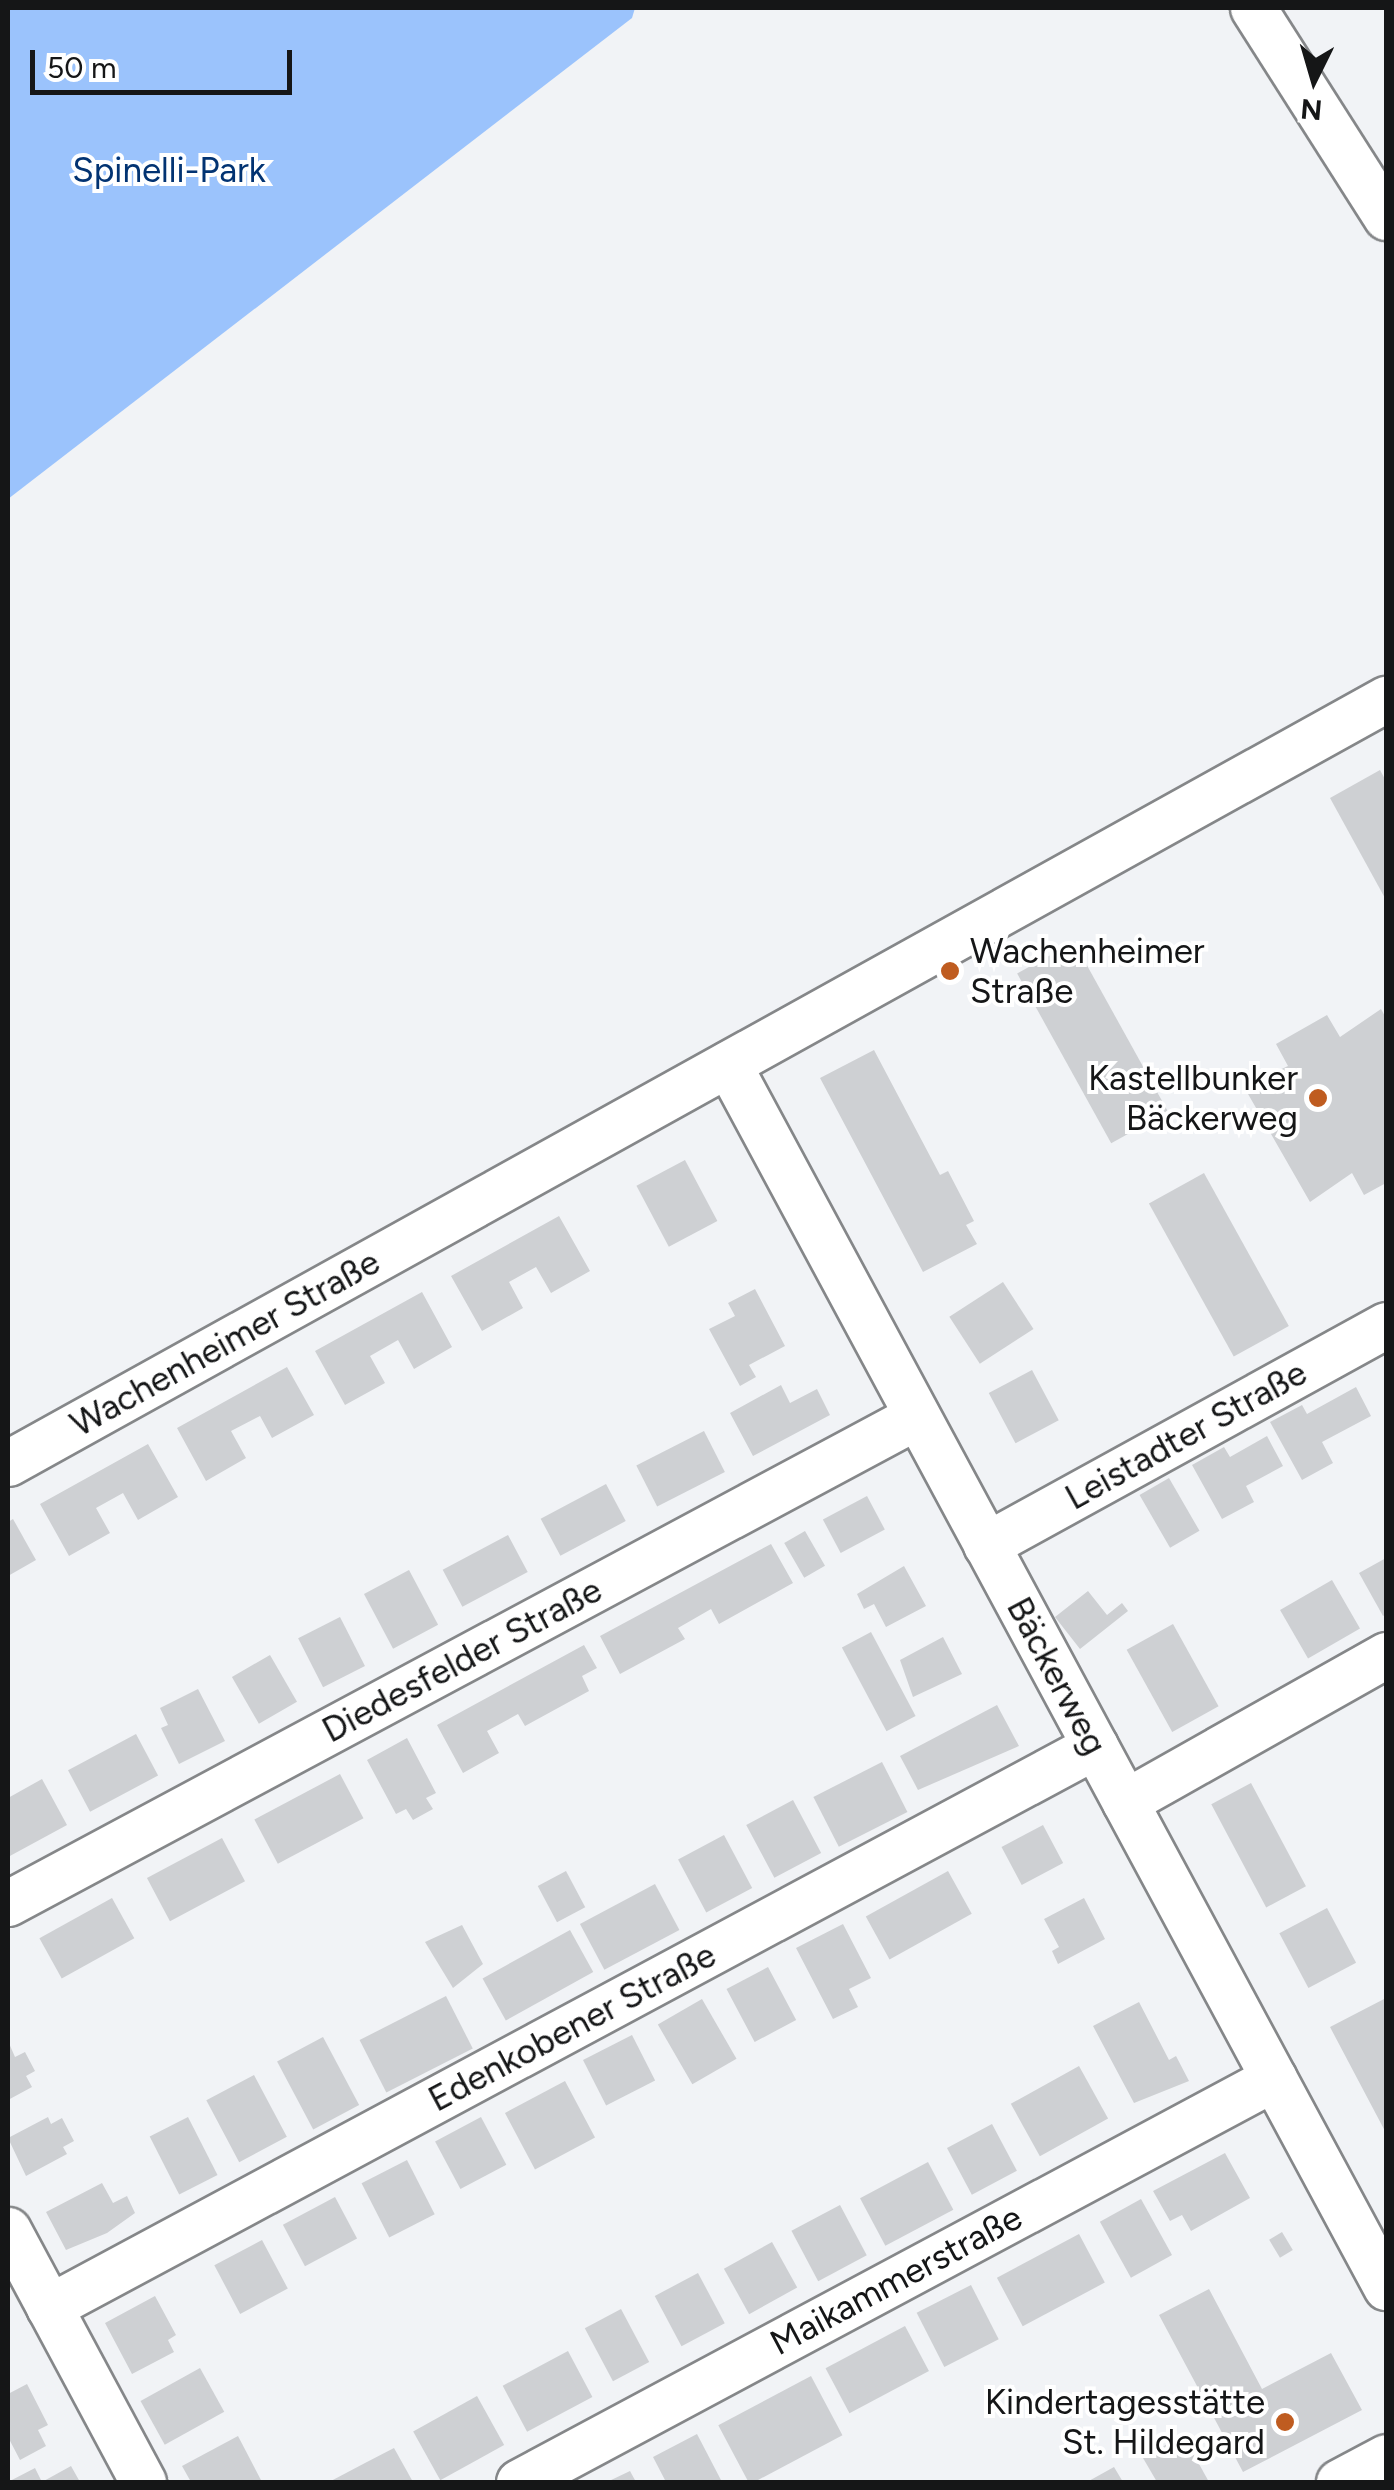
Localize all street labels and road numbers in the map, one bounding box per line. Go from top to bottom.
street label: Wachenheimer Straße [63,1241,387,1445]
street label: Leistadter Straße [1058,1351,1314,1519]
street label: Diedesfelder Straße [315,1569,609,1751]
street label: Bäckerweg [998,1590,1116,1762]
street label: Edenkobener Straße [421,1934,723,2120]
street label: Maikammerstraße [763,2196,1029,2364]

